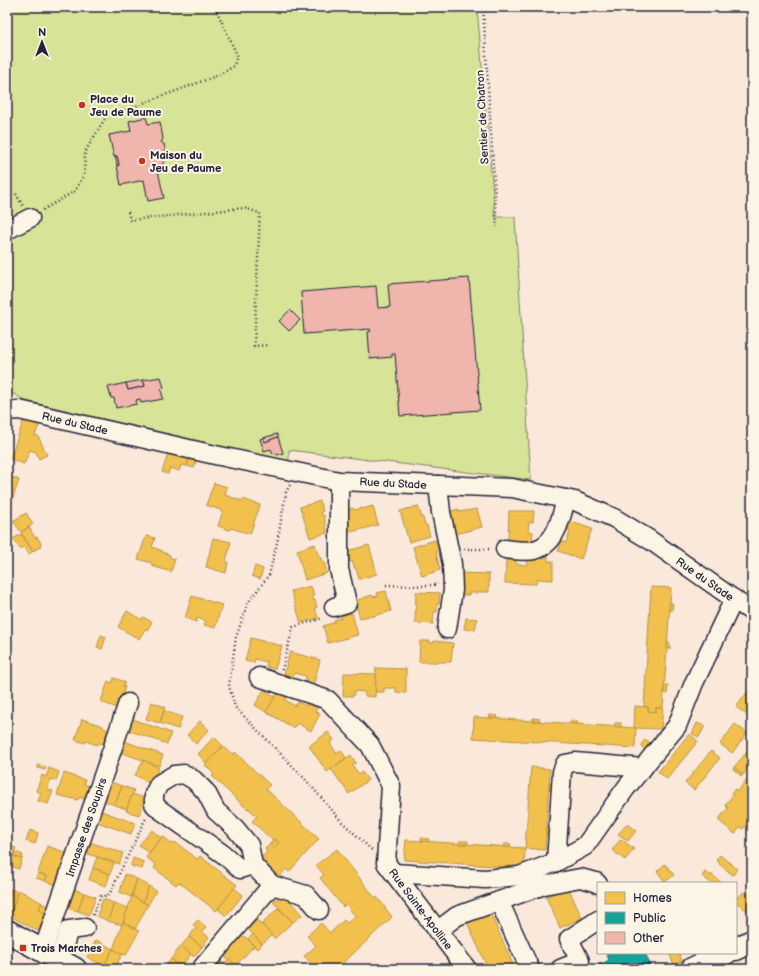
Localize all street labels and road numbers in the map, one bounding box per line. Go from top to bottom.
street label: Sentier de Chatron [474,70,491,164]
street label: Rue du Stade [41,410,110,438]
street label: Rue du Stade [359,475,427,492]
street label: Rue du Stade [673,555,736,604]
street label: Impasse des Soupirs [63,775,110,878]
street label: Rue Sainte-Apolline [386,866,456,953]

